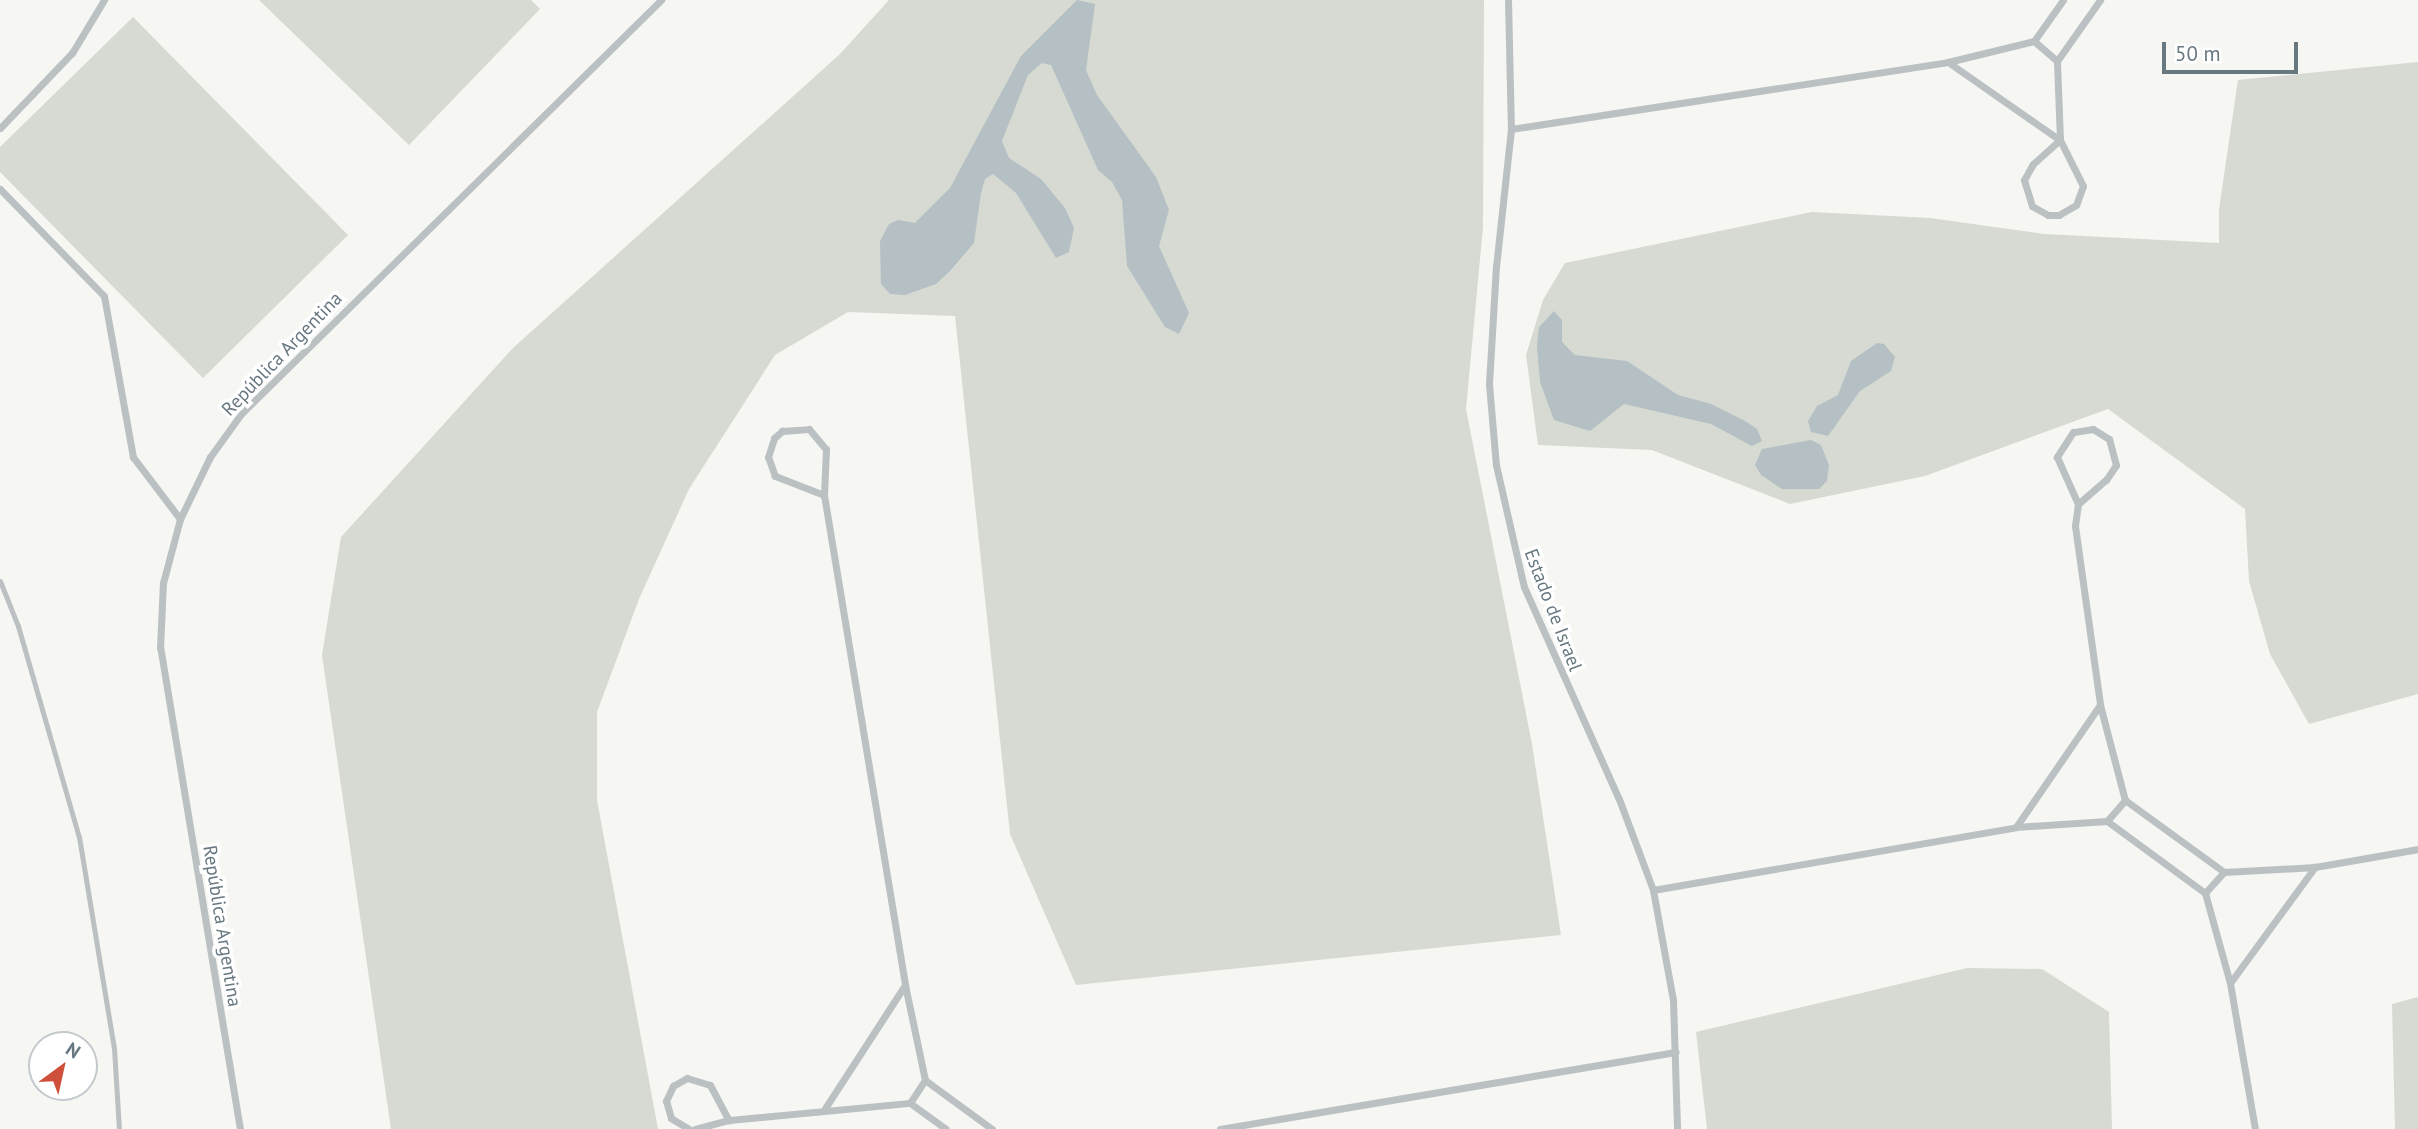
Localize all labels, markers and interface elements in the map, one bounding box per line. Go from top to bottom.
scale bar [2166,28,2302,72]
text: 50 m [2175,40,2221,67]
street label: República Argentina [217,287,347,421]
street label: Estado de Israel [1519,546,1587,674]
street label: República Argentina [198,843,246,1009]
north arrow [28,1031,98,1101]
text: N [62,1037,85,1064]

